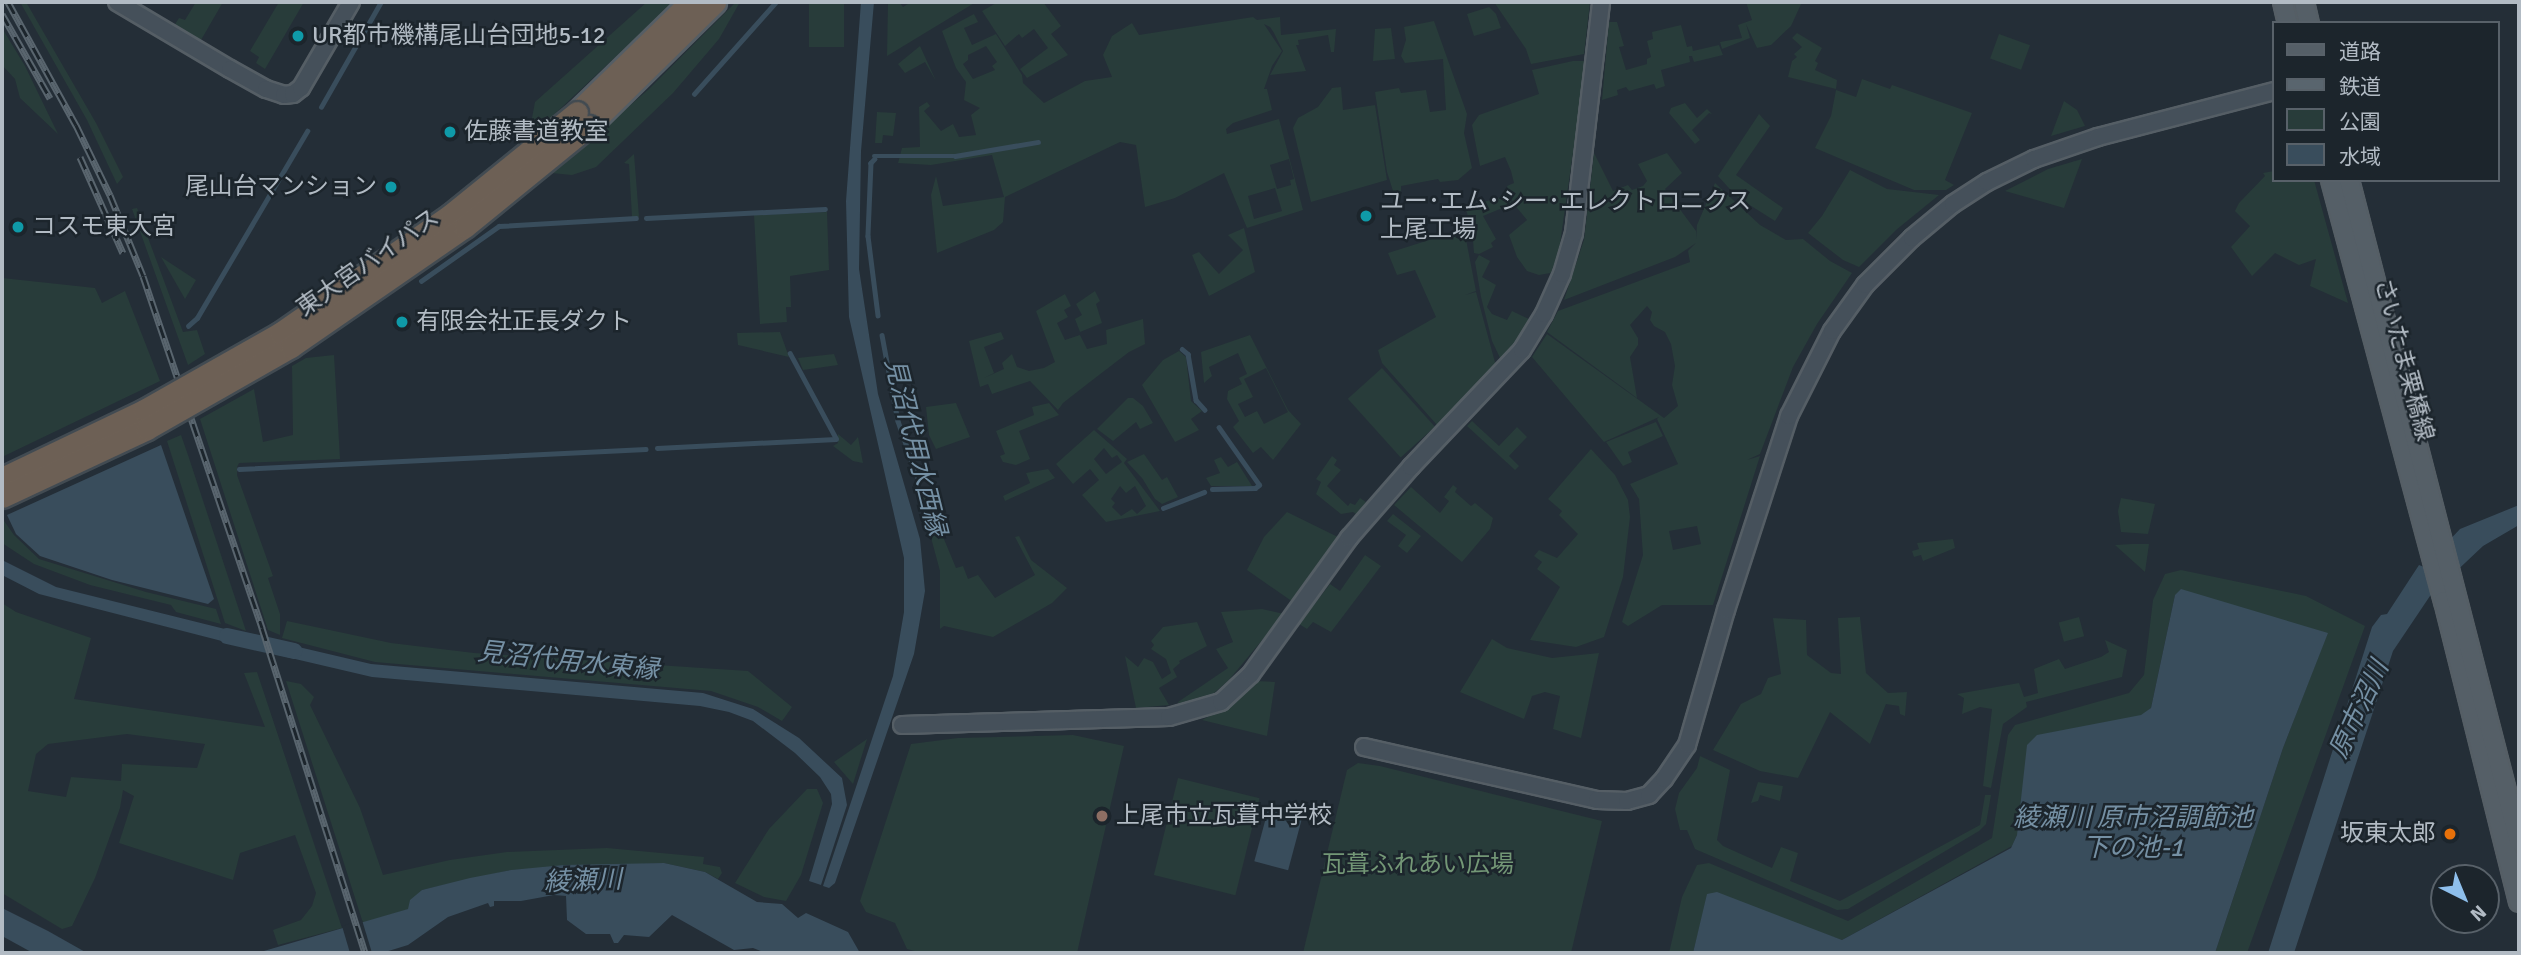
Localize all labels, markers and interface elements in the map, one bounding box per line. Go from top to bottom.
legend [2272,21,2500,182]
place label: UR都市機構尾山台団地5-12 [312,22,606,50]
marker: UR都市機構尾山台団地5-12 [290,28,306,44]
text: 道路 [2339,39,2381,65]
text: 鉄道 [2339,74,2381,100]
text: 公園 [2339,109,2381,135]
place label: 佐藤書道教室 [464,118,608,146]
marker: 佐藤書道教室 [442,124,458,140]
text: 水域 [2339,144,2381,170]
place label: 尾山台マンション [185,173,377,201]
marker: 尾山台マンション [383,179,399,195]
place label: ユー･エム･シー･エレクトロニクス 上尾工場 [1380,188,1752,244]
street label: 東大宮バイパス [291,203,445,323]
marker: ユー･エム･シー･エレクトロニクス 上尾工場 [1358,208,1374,224]
place label: コスモ東大宮 [32,213,176,241]
marker: コスモ東大宮 [10,219,26,235]
street label: さいたま栗橋線 [2368,275,2440,445]
place label: 有限会社正長ダクト [416,308,632,336]
marker: 有限会社正長ダクト [394,314,410,330]
water label: 見沼代用水西縁 [877,355,951,539]
water label: 見沼代用水東縁 [476,637,660,687]
water label: 原市沼川 [2324,656,2396,764]
place label: 上尾市立瓦葺中学校 [1116,802,1332,830]
water label: 綾瀬川 原市沼調節池 下の池-1 [2013,803,2253,864]
marker: 上尾市立瓦葺中学校 [1094,808,1110,824]
place label: 坂東太郎 [2340,820,2436,848]
marker: 坂東太郎 [2442,826,2458,842]
park label: 瓦葺ふれあい広場 [1322,851,1514,879]
north arrow [2430,864,2500,934]
water label: 綾瀬川 [543,865,623,899]
text: N [2465,900,2491,926]

